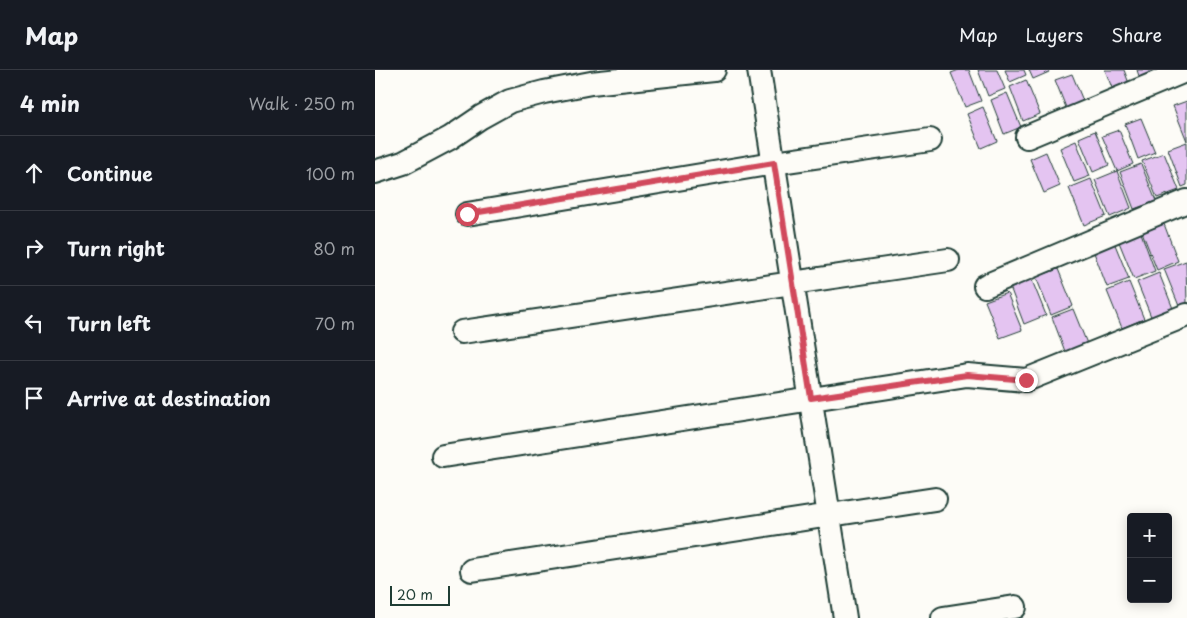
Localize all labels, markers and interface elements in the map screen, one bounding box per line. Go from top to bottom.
text: Map [25,17,78,53]
text: Map [959,21,998,48]
text: Layers [1026,21,1083,48]
text: Share [1111,21,1162,48]
text: 4 min [20,87,80,119]
text: Walk · 250 m [249,91,355,115]
icon: ahead [20,159,48,187]
text: Continue [67,159,153,187]
text: 100 m [306,161,355,185]
route start [456,203,479,226]
icon: right [20,234,48,262]
text: Turn right [67,234,165,262]
text: 80 m [313,236,355,260]
icon: left [20,309,48,337]
text: Turn left [67,309,151,337]
text: 70 m [315,311,355,335]
route end [1015,369,1038,392]
icon: arrive [20,384,48,412]
text: Arrive at destination [67,384,271,412]
map controls [1127,513,1172,603]
button: + [1127,513,1172,558]
button: − [1127,558,1172,603]
scale bar [390,583,450,606]
text: 20 m [397,584,433,605]

